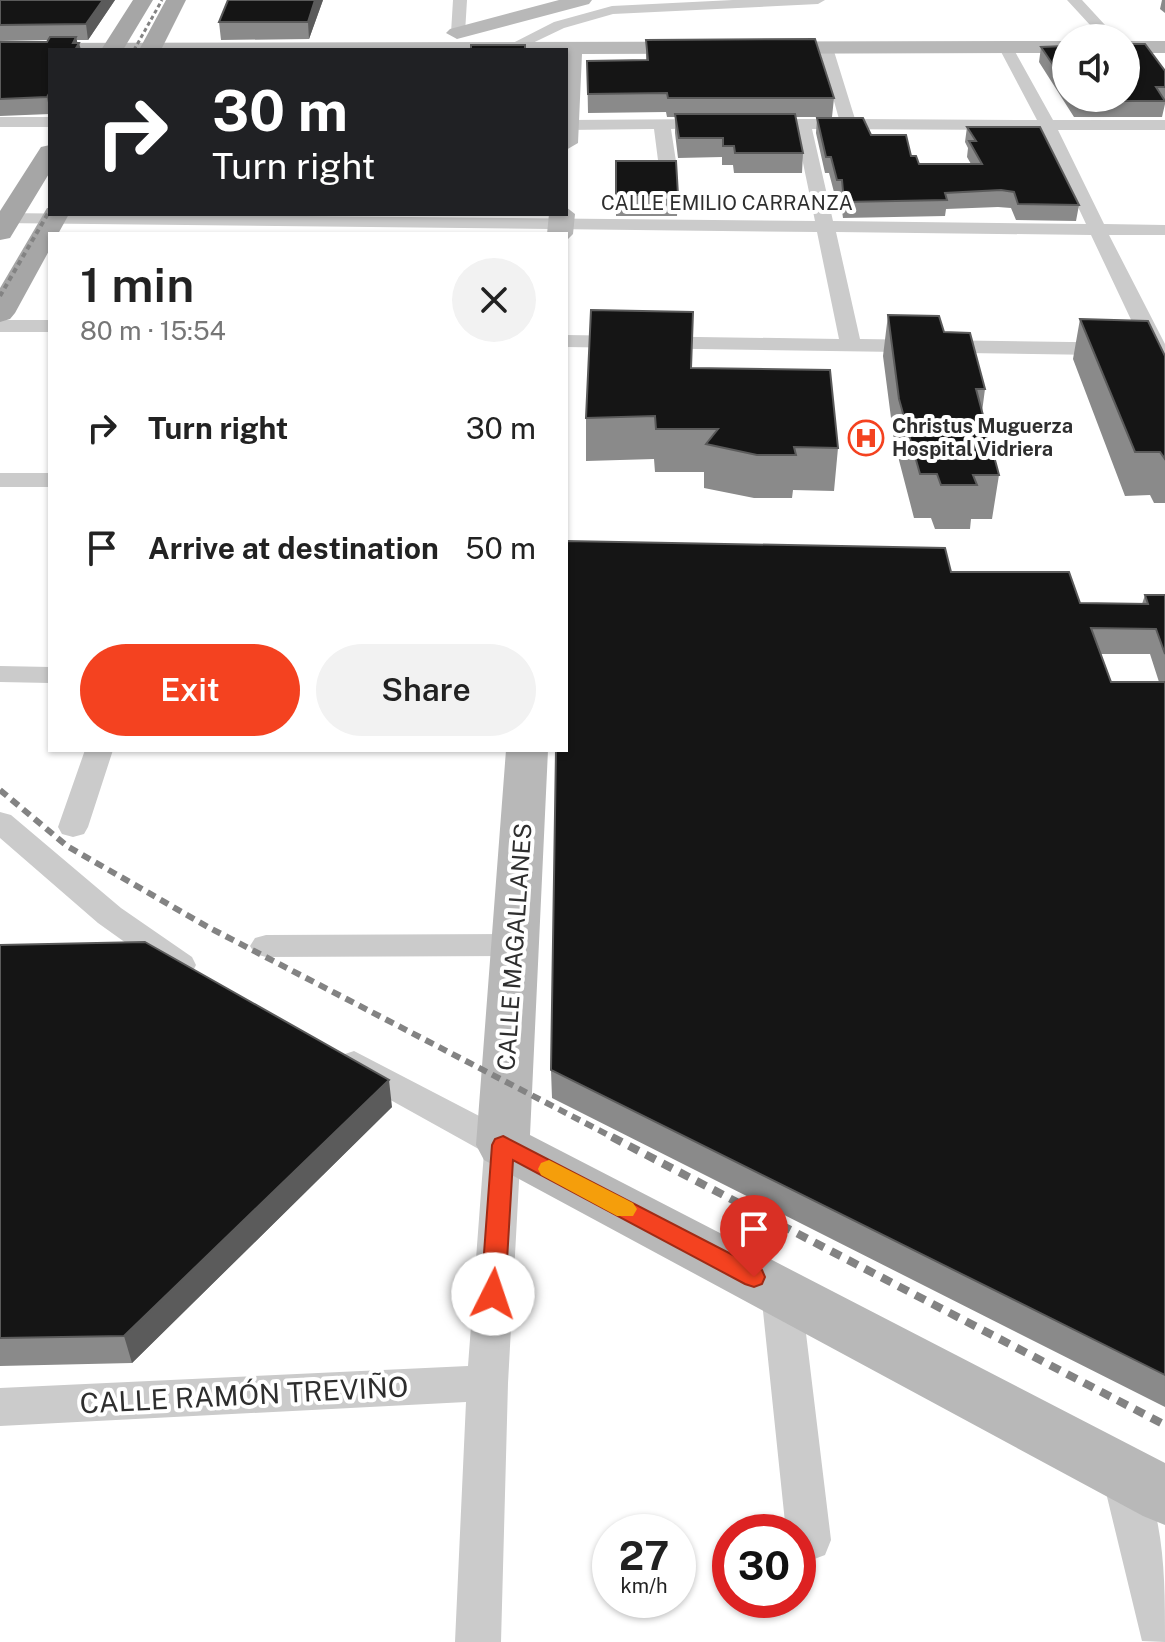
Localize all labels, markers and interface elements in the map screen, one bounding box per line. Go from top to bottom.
map controls [1052,24,1140,112]
button: sound [1052,24,1140,112]
text: 30 m [212,78,348,144]
icon: right [80,80,184,184]
text: Turn right [212,145,375,187]
street label: CALLE EMILIO CARRANZA [601,191,853,215]
text: 1 min [80,256,194,313]
button: close [452,258,536,342]
text: 80 m · 15:54 [80,315,226,346]
icon: right [80,406,124,450]
text: Turn right [148,410,288,446]
text: 30 m [466,410,536,446]
place label: Christus Muguerza Hospital Vidriera [892,414,1073,461]
hospital icon: Christus Muguerza Hospital Vidriera [847,419,885,457]
icon: arrive [80,526,124,570]
text: Arrive at destination [148,530,439,566]
text: 50 m [465,530,536,566]
button: Exit [80,644,300,736]
button: Share [316,644,536,736]
street label: CALLE MAGALLANES [491,822,537,1072]
pin [720,1195,788,1277]
icon: arrive [732,1207,776,1251]
position arrow [451,1252,535,1336]
street label: CALLE RAMÓN TREVIÑO [79,1369,409,1420]
speed limit sign: 30 [712,1514,816,1618]
text: 27 [619,1532,669,1579]
text: km/h [620,1574,668,1598]

